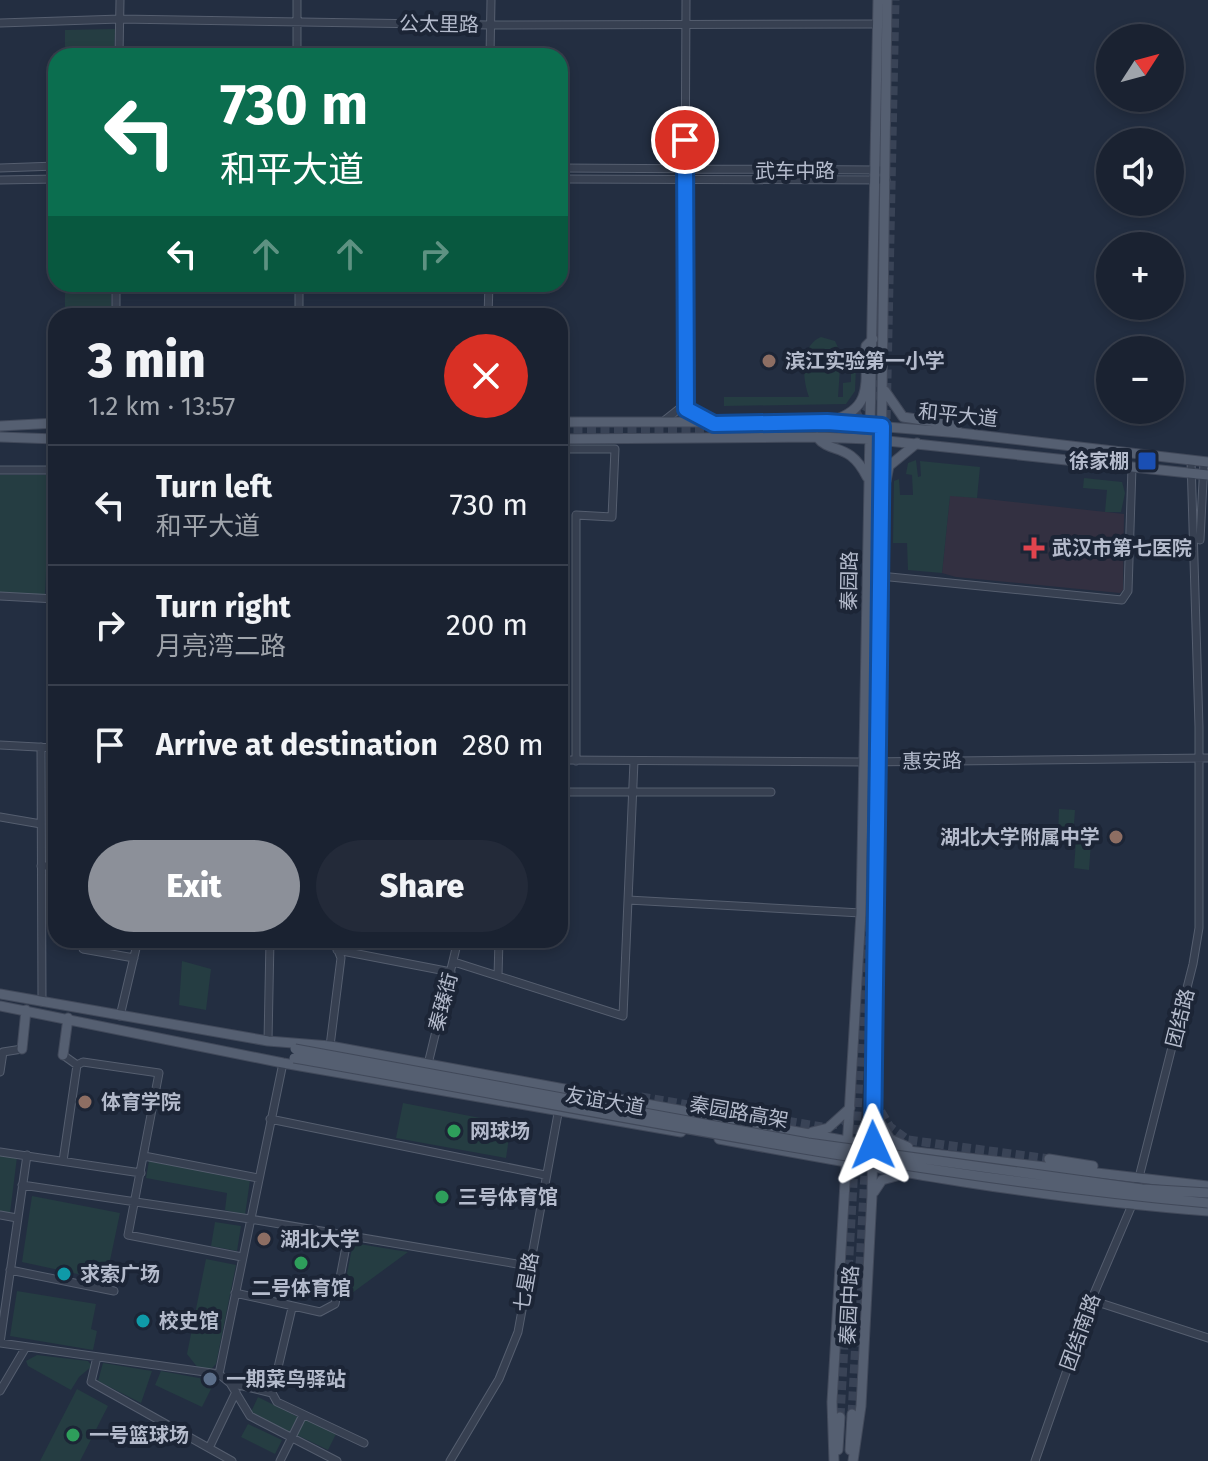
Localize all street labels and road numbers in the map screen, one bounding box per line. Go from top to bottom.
street label: 公太里路 [399,11,479,37]
street label: 武车中路 [755,159,835,183]
street label: 和平大道 [917,399,999,431]
street label: 秦园路 [836,551,862,611]
street label: 惠安路 [902,748,962,774]
street label: 秦臻街 [424,970,462,1034]
street label: 团结路 [1161,986,1199,1050]
street label: 友谊大道 [564,1082,646,1120]
street label: 秦园路高架 [688,1091,790,1133]
street label: 七星路 [509,1250,543,1314]
street label: 秦园中路 [835,1264,863,1346]
street label: 团结南路 [1055,1290,1105,1374]

